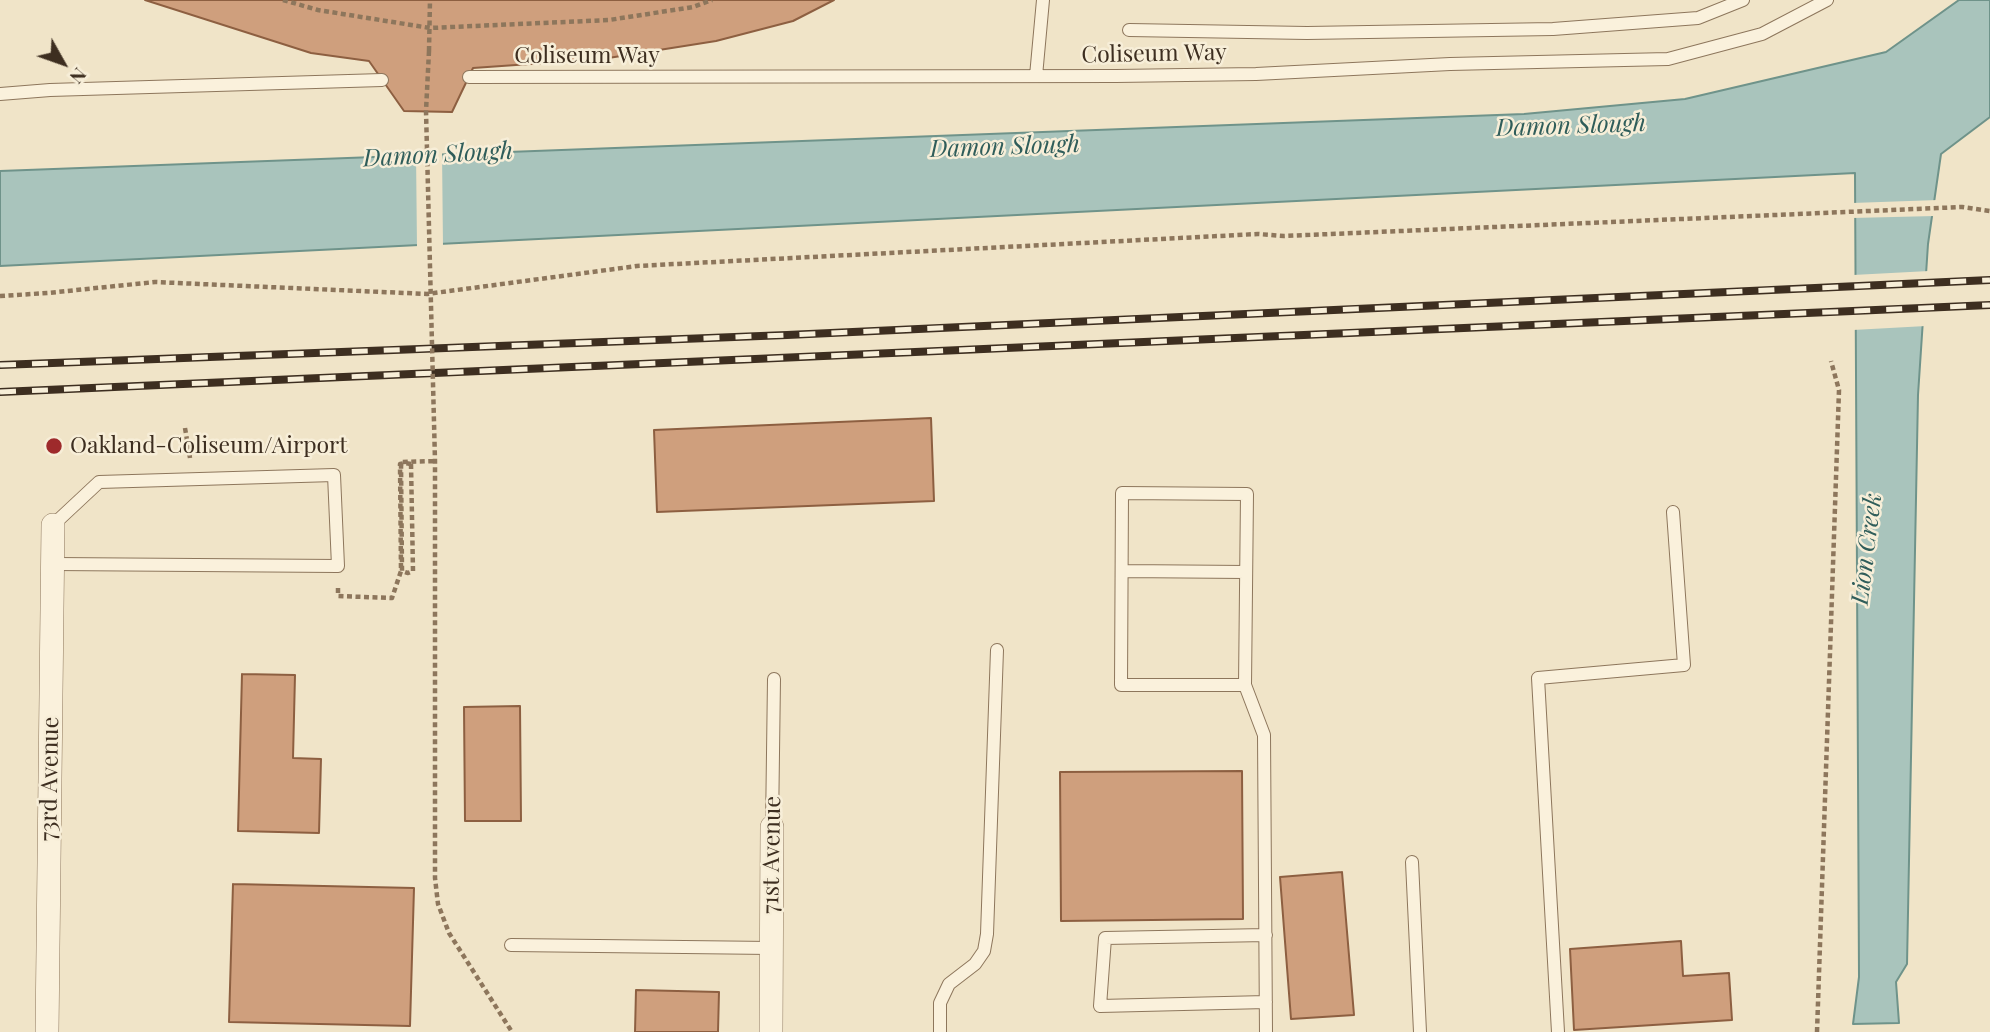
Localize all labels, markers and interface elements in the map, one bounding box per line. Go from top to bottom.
north arrow [28,28,98,98]
street label: Coliseum Way [1081,39,1227,69]
street label: Coliseum Way [514,42,660,70]
text: N [65,63,93,90]
water label: Damon Slough [1496,109,1646,143]
water label: Damon Slough [930,130,1080,164]
water label: Damon Slough [362,137,514,173]
place label: Oakland-Coliseum/Airport [70,432,347,460]
marker: Oakland-Coliseum/Airport [44,436,64,456]
water label: Lion Creek [1846,492,1888,606]
street label: 73rd Avenue [35,717,65,841]
street label: 71st Avenue [757,796,787,914]

